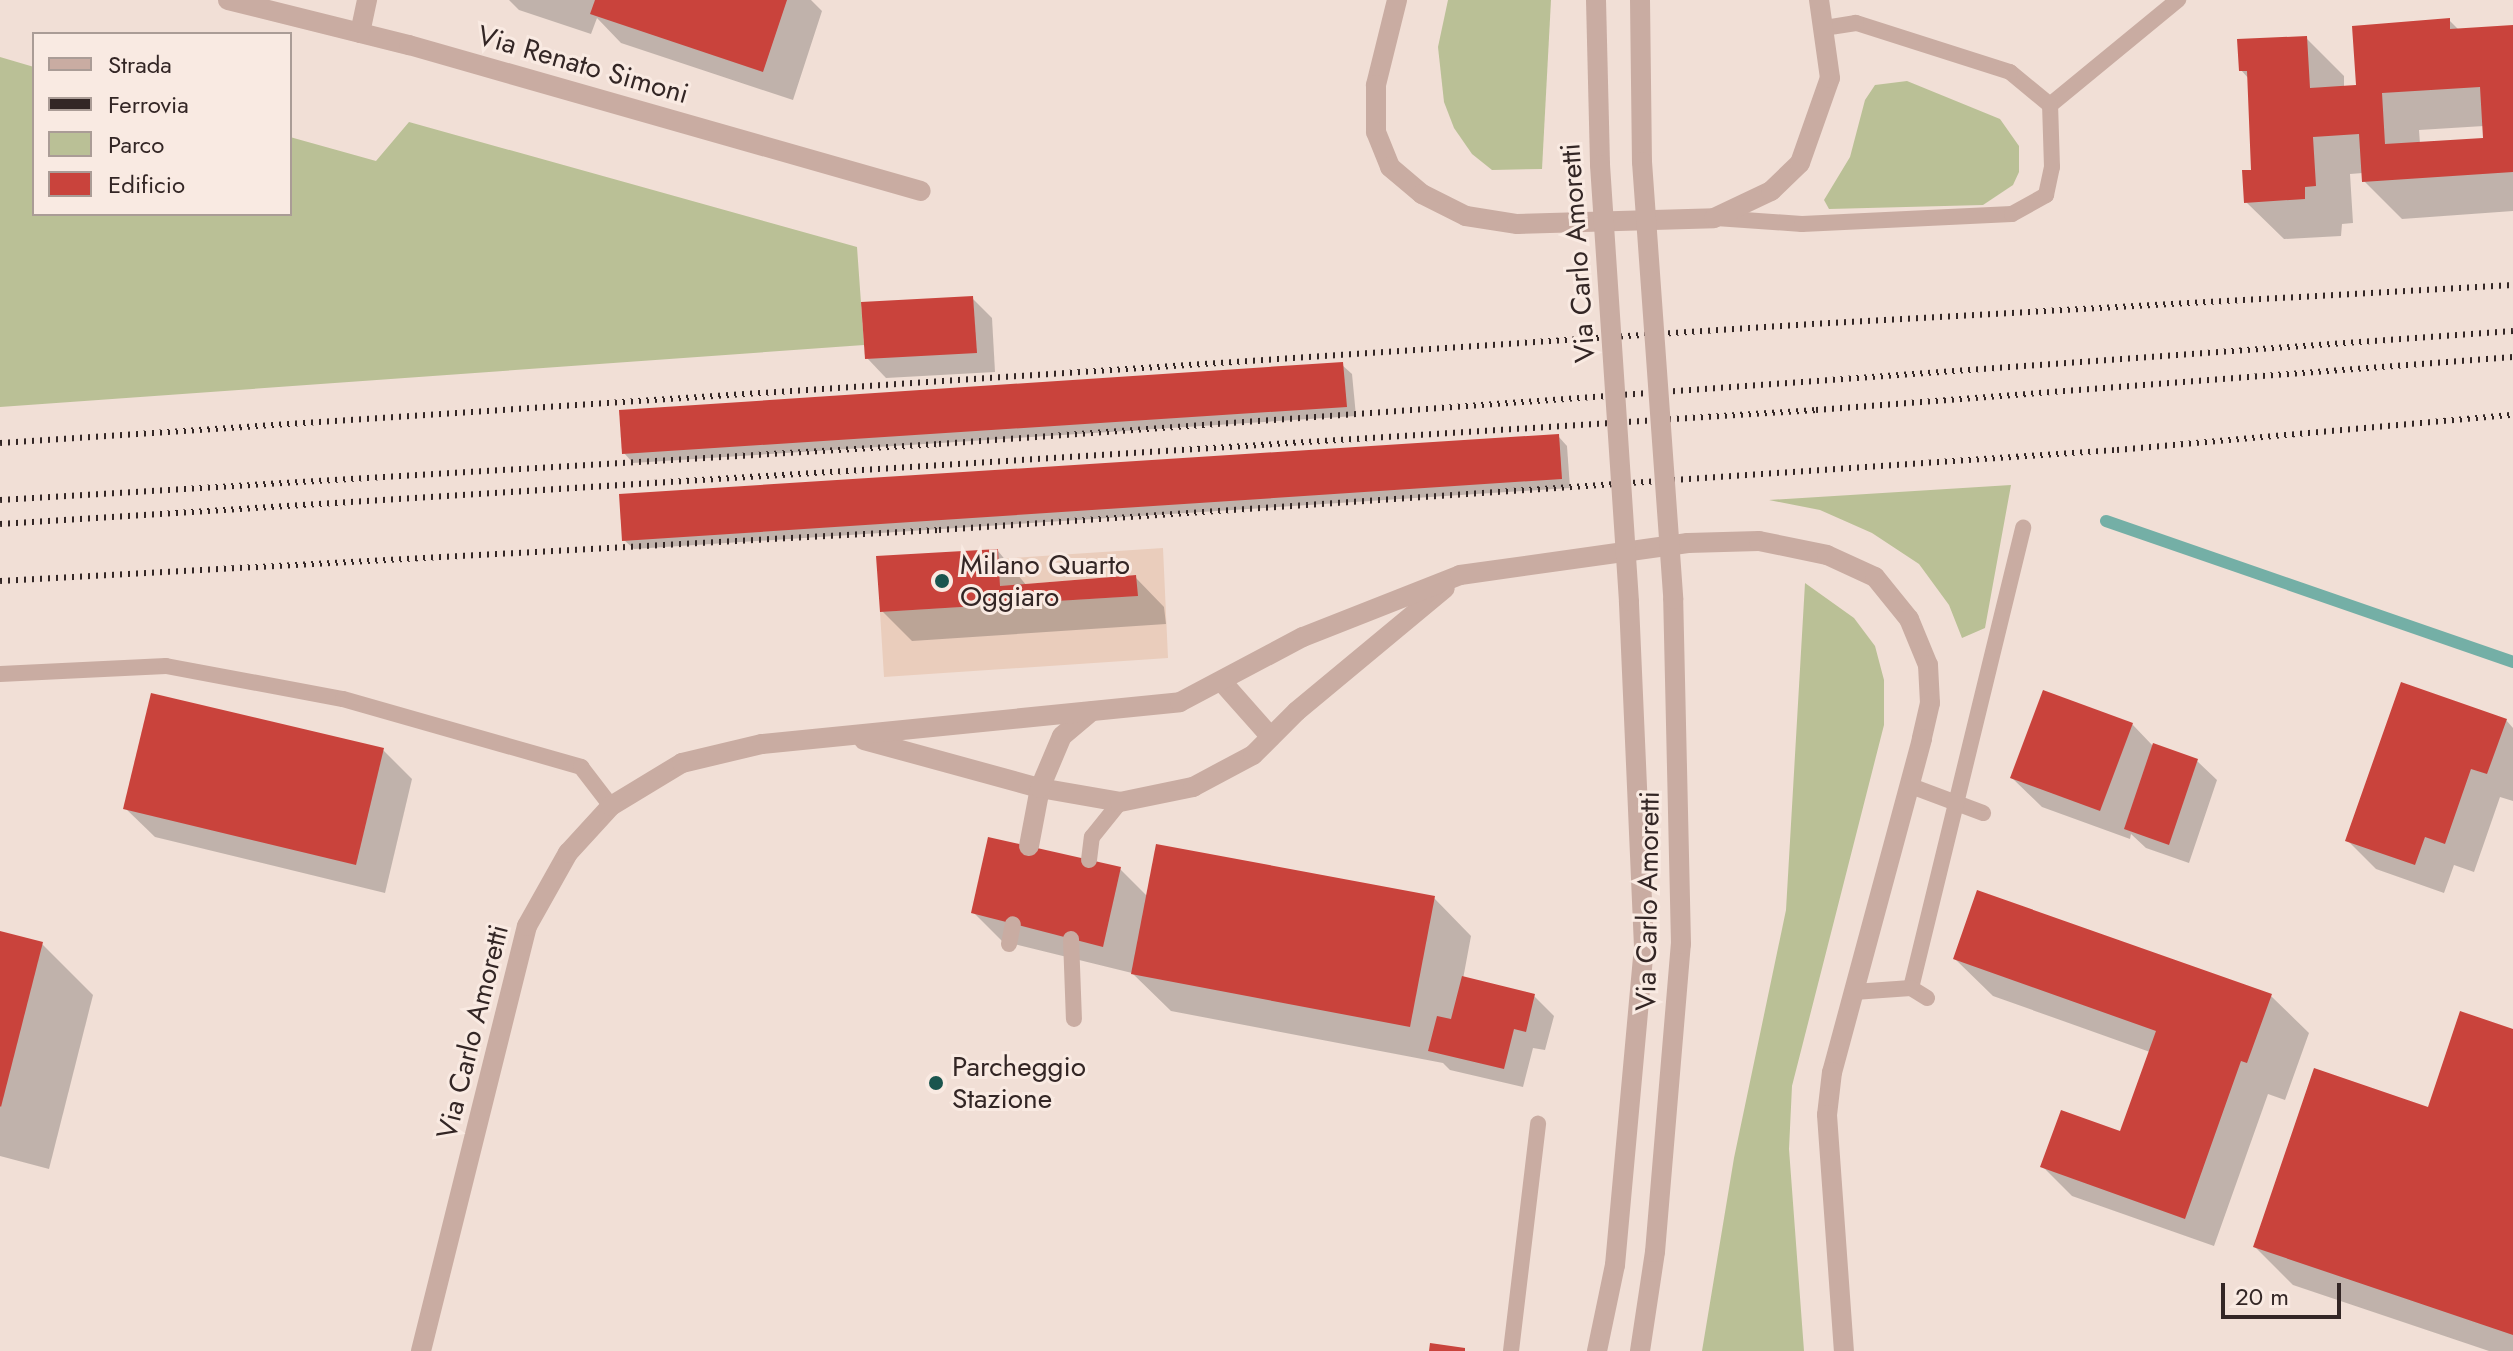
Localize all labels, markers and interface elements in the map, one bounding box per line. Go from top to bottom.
street label: Via Renato Simoni [474,19,692,111]
legend [32,32,292,216]
text: Strada [108,47,172,82]
text: Ferrovia [108,87,189,122]
text: Parco [108,127,164,162]
street label: Via Carlo Amoretti [1554,142,1602,364]
text: Edificio [108,167,185,202]
place label: Milano Quarto Oggiaro [960,548,1130,614]
marker: Milano Quarto Oggiaro [931,570,953,592]
street label: Via Carlo Amoretti [1629,791,1667,1011]
street label: Via Carlo Amoretti [430,921,516,1143]
place label: Parcheggio Stazione [952,1050,1086,1116]
marker: Parcheggio Stazione [927,1074,945,1092]
scale bar [2225,1267,2345,1317]
text: 20 m [2235,1279,2289,1314]

